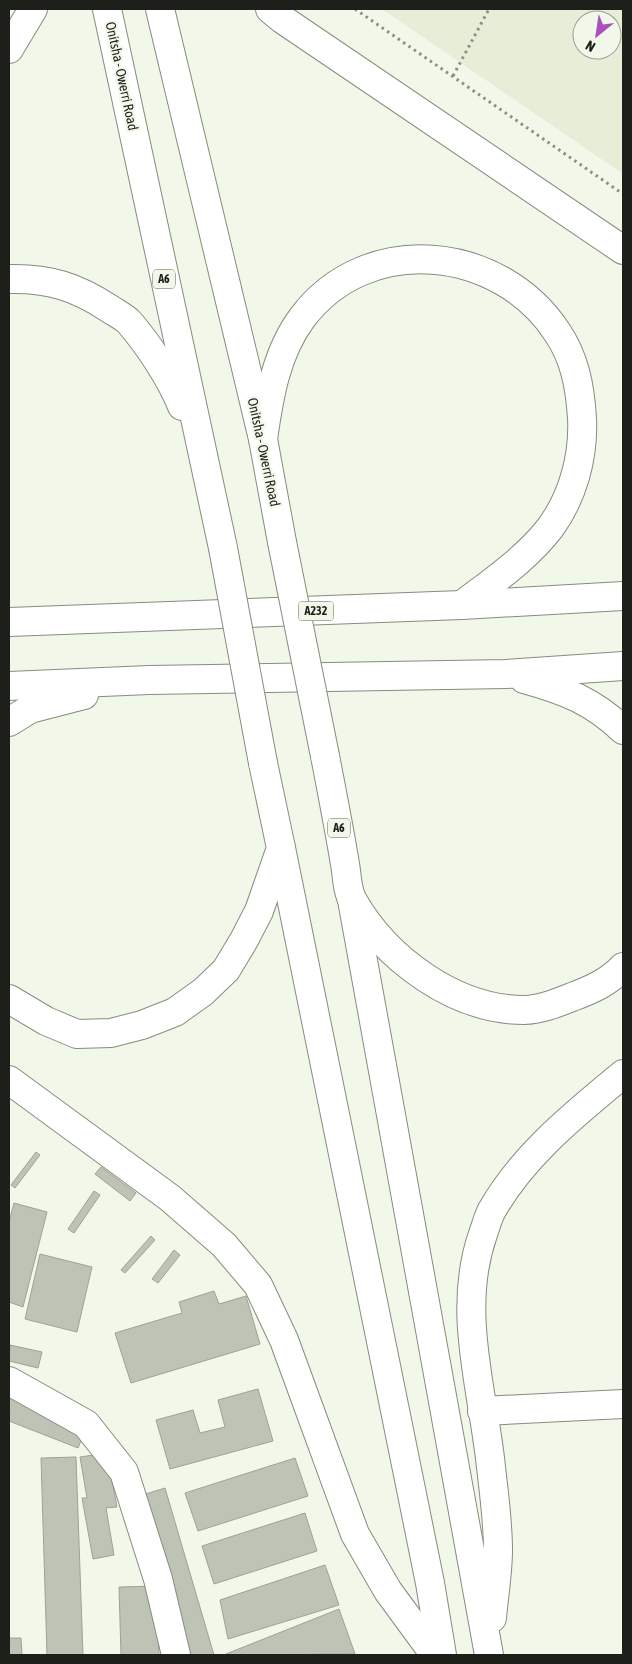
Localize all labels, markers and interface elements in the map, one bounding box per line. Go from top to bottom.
north arrow [572,10,622,60]
street label: Onitsha - Owerri Road [103,20,141,132]
text: N [583,37,598,55]
road number: A6 [153,270,175,288]
street label: Onitsha - Owerri Road [245,396,283,508]
road number: A232 [298,602,334,620]
road number: A6 [328,818,350,838]

